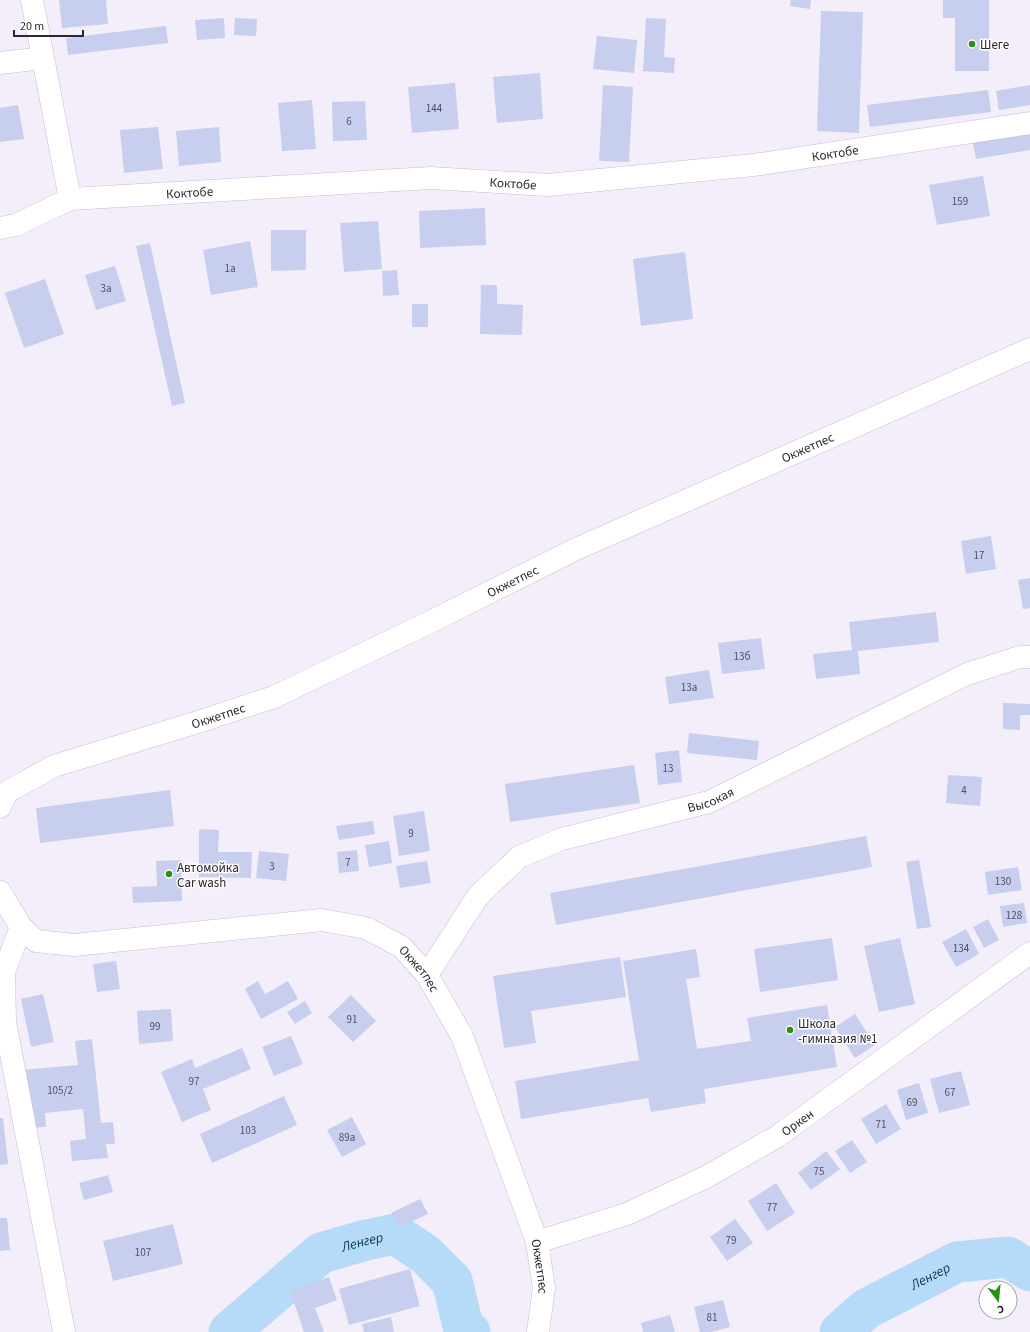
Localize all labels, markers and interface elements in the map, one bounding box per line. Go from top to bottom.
scale bar [14,12,83,38]
text: 20 m [20,18,44,35]
place label: Шеге [980,36,1009,54]
marker: Шеге [967,39,977,49]
house number: 144 [426,101,443,116]
house number: 6 [346,114,352,129]
street label: Коктобе [811,141,860,166]
street label: Коктобе [489,174,537,194]
street label: Коктобе [166,183,214,203]
house number: 159 [952,194,968,209]
house number: 1а [224,261,236,276]
house number: 3а [100,281,112,296]
street label: Окжетпес [779,429,837,467]
house number: 17 [974,548,984,563]
street label: Окжетпес [484,561,542,602]
house number: 13б [734,649,750,664]
house number: 13а [681,680,697,695]
street label: Окжетпес [189,699,248,734]
house number: 13 [663,761,673,776]
street label: Высокая [686,783,737,817]
house number: 4 [961,783,967,798]
house number: 9 [408,826,414,841]
house number: 7 [345,855,351,870]
place label: Автомойка Car wash [177,859,239,892]
house number: 3 [269,859,275,874]
marker: Автомойка Car wash [164,869,174,879]
house number: 130 [995,874,1011,889]
house number: 128 [1006,908,1023,923]
house number: 134 [953,941,970,956]
street label: Окжетпес [395,942,443,996]
house number: 91 [347,1012,357,1027]
place label: Школа -гимназия №1 [798,1015,877,1048]
house number: 99 [150,1019,160,1034]
marker: Школа -гимназия №1 [785,1025,795,1035]
house number: 97 [189,1074,199,1089]
house number: 105/2 [47,1083,73,1098]
house number: 67 [945,1085,955,1100]
house number: 69 [907,1095,917,1110]
street label: Оркен [778,1105,818,1141]
house number: 71 [876,1117,886,1132]
house number: 103 [240,1123,256,1138]
house number: 89а [339,1130,355,1145]
house number: 75 [814,1164,824,1179]
house number: 77 [767,1200,777,1215]
water label: Ленгер [338,1228,385,1258]
house number: 79 [726,1233,736,1248]
street label: Окжетпес [527,1238,552,1295]
house number: 107 [135,1245,151,1260]
water label: Ленгер [906,1258,954,1296]
north arrow [978,1280,1018,1320]
text: С [995,1301,1006,1317]
house number: 81 [707,1310,717,1325]

